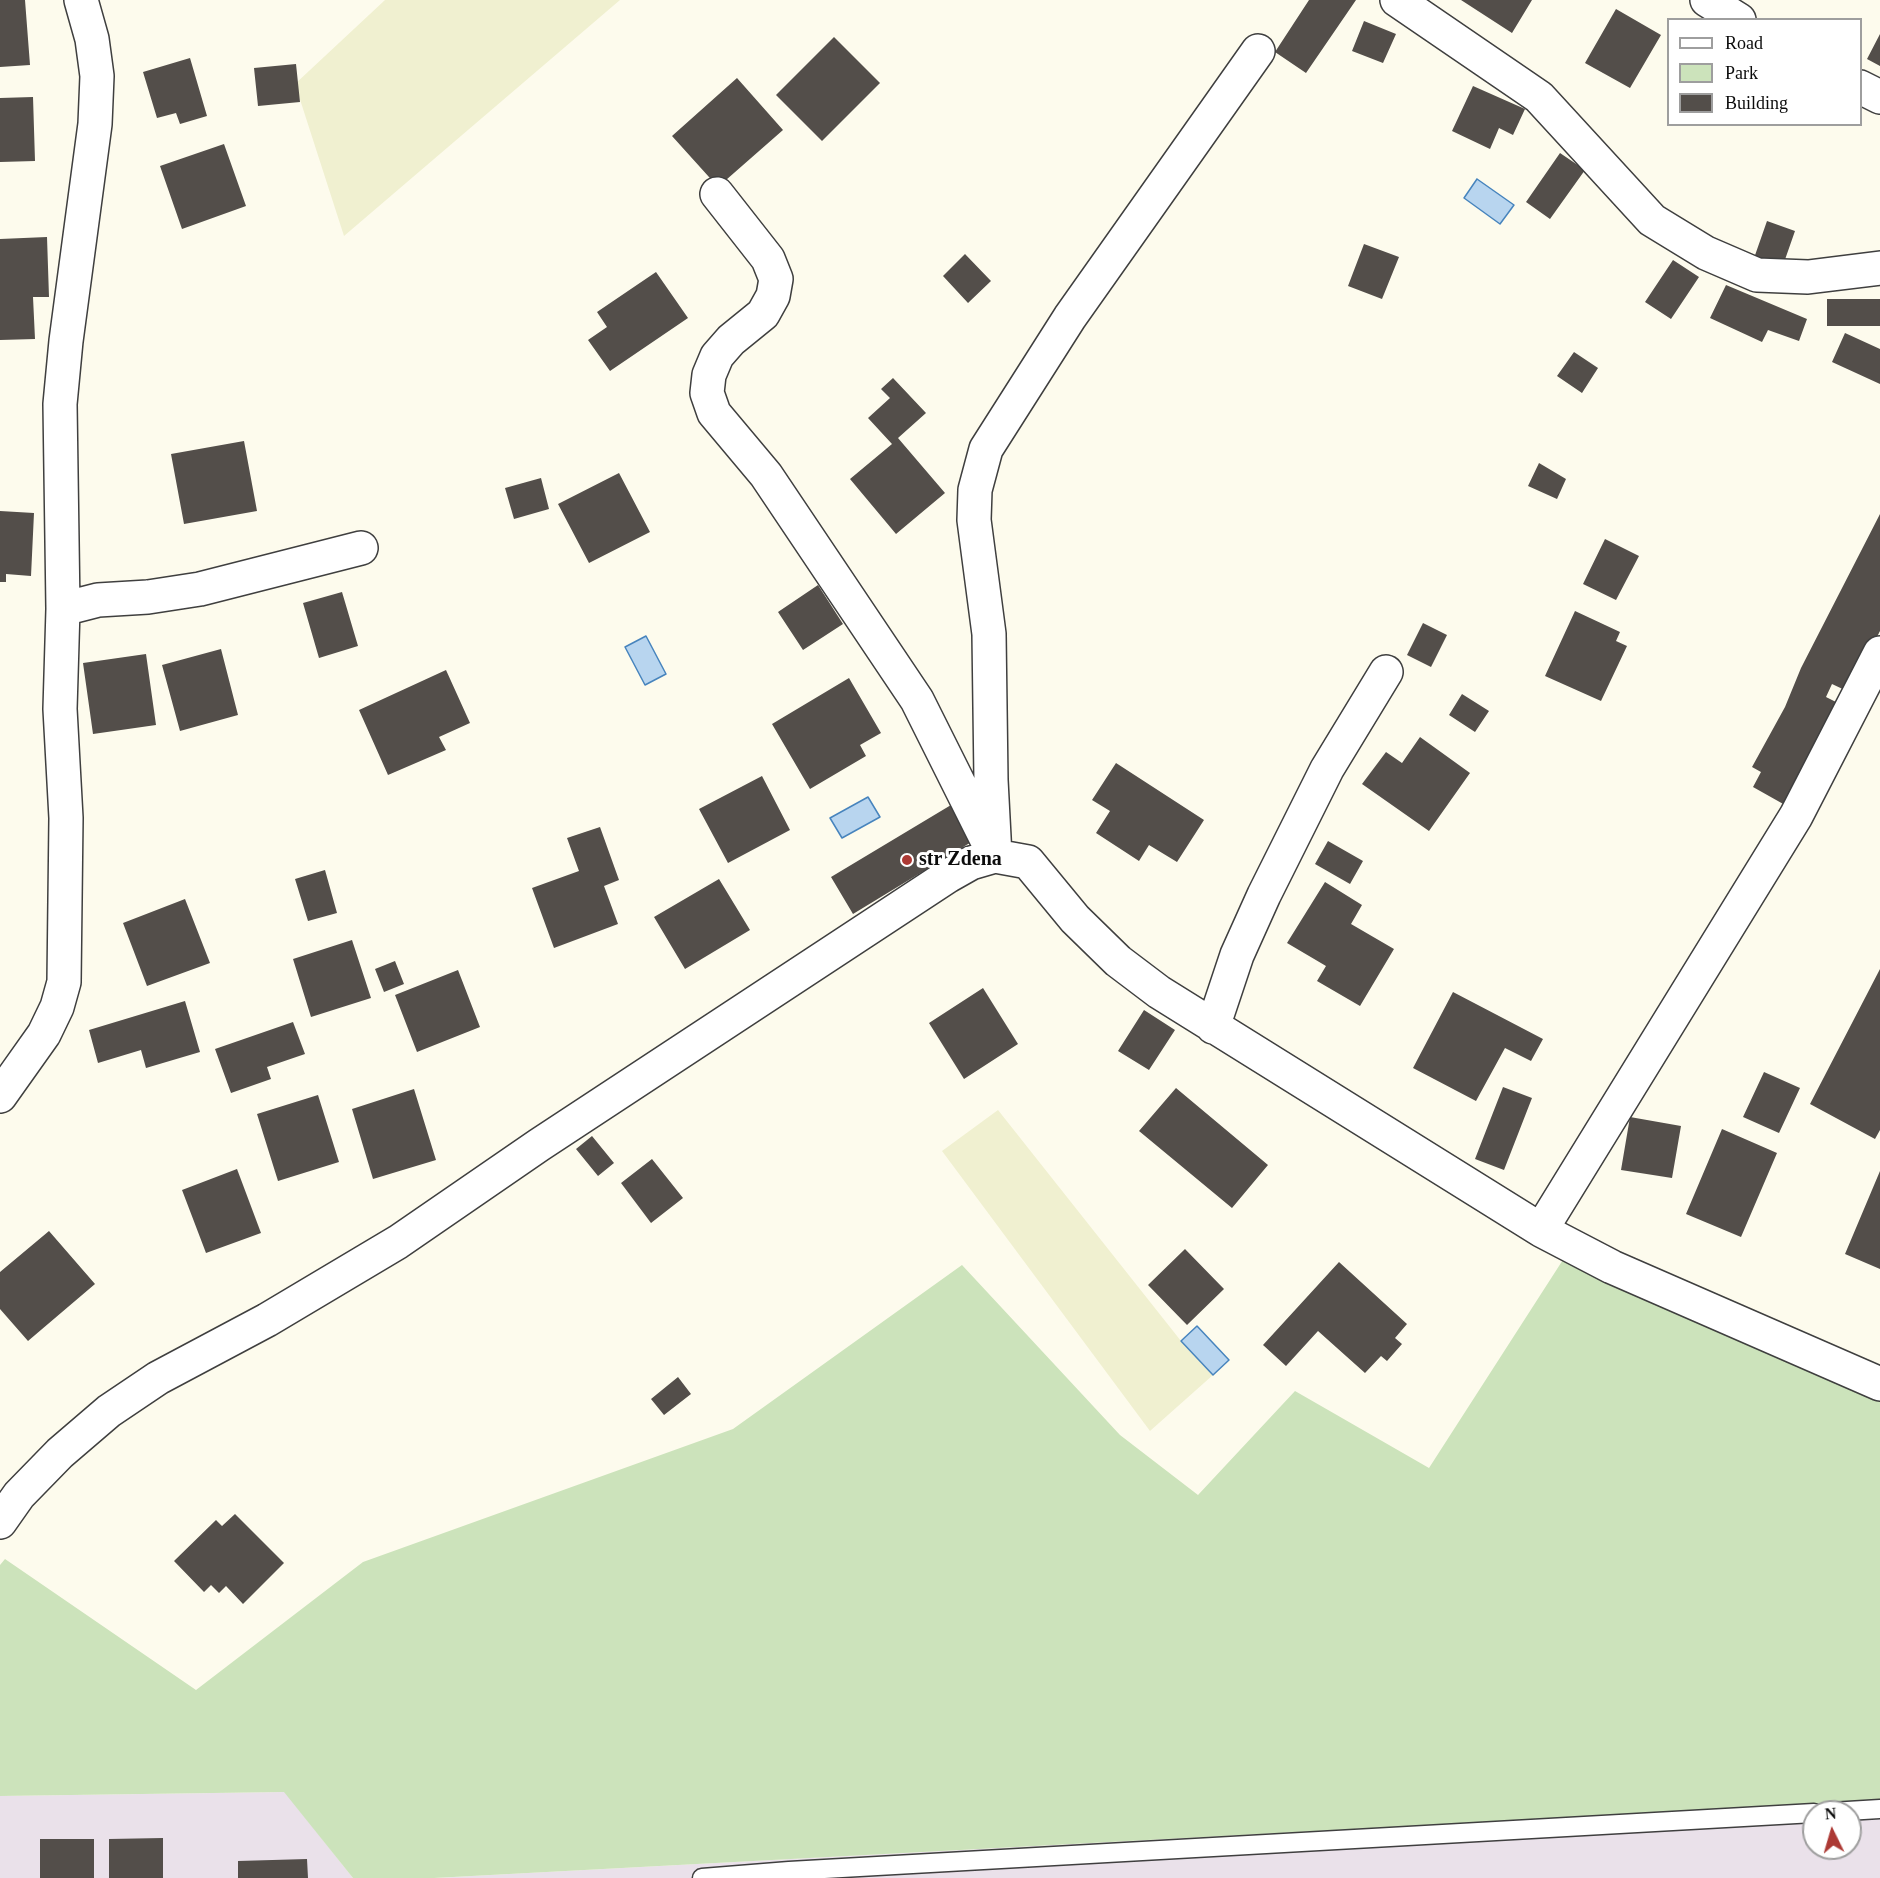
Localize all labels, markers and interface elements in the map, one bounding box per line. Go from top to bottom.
legend [1667,18,1862,126]
text: Road [1725,33,1763,53]
text: Park [1725,63,1758,83]
text: Building [1725,93,1788,113]
place label: str Zdena [919,848,1002,872]
marker: str Zdena [900,853,914,867]
north arrow [1802,1800,1862,1860]
text: N [1824,1805,1837,1823]

